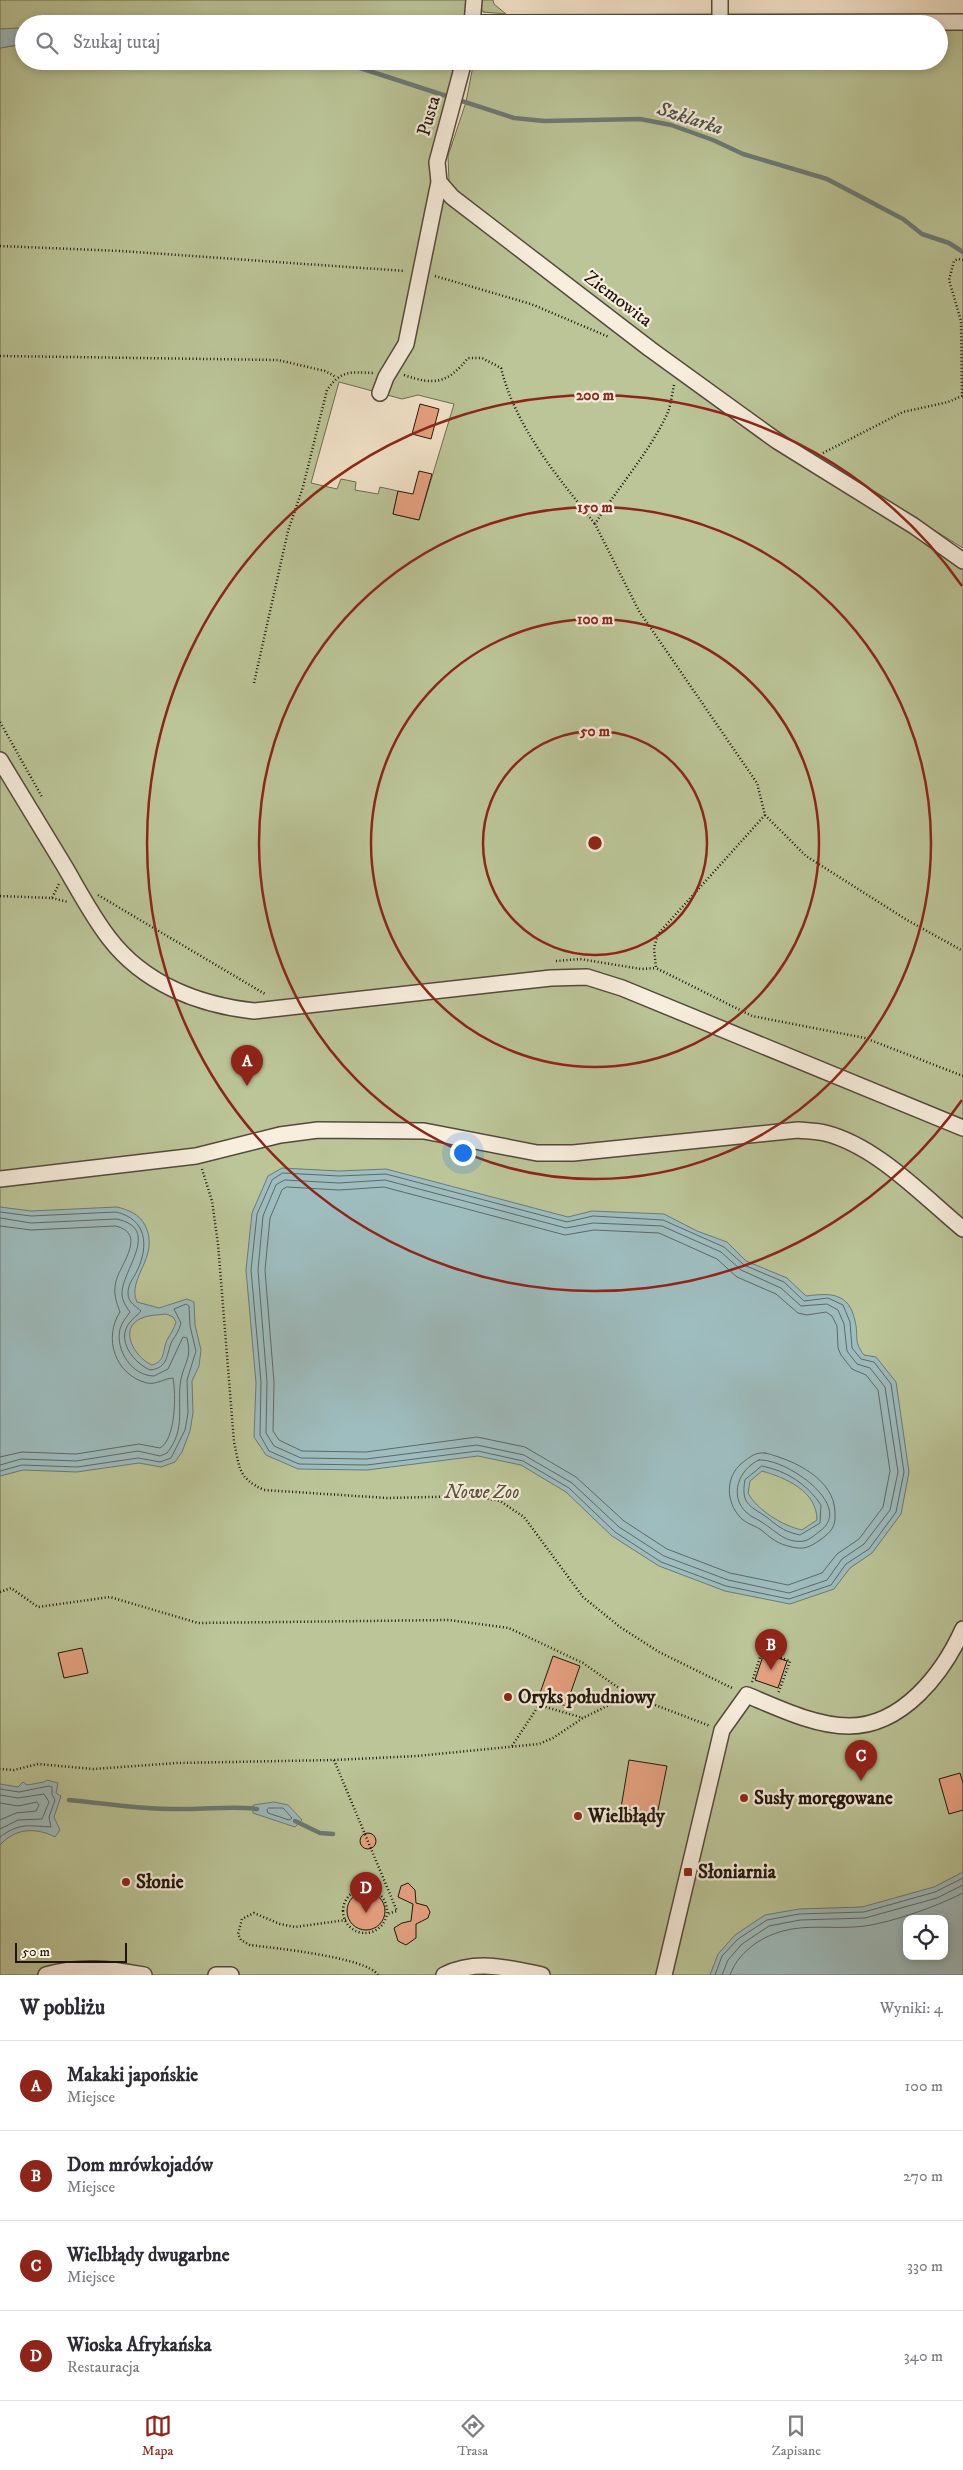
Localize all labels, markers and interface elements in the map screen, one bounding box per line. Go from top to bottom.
search box [15,15,948,70]
icon: search [33,29,61,57]
text: Szukaj tutaj [73,31,160,54]
street label: Pusta [412,93,446,139]
water label: Szklarka [653,96,726,141]
street label: Ziemowita [579,266,657,332]
text: 200 m [576,386,615,405]
text: 150 m [577,498,613,517]
text: 100 m [577,610,614,629]
text: 50 m [579,722,611,741]
centre of rings [586,834,604,852]
pin: A [231,1045,263,1086]
your location [450,1140,476,1166]
park label: Nowe Zoo [444,1481,519,1504]
pin: B [755,1629,787,1670]
place label: Oryks południowy [518,1686,656,1709]
marker: Oryks południowy [502,1691,514,1703]
pin: C [845,1740,877,1781]
place label: Susły moręgowane [754,1787,893,1810]
marker: Susły moręgowane [738,1792,750,1804]
place label: Wielbłądy [587,1805,666,1828]
marker: Wielbłądy [572,1810,584,1822]
place label: Słoniarnia [698,1861,777,1884]
marker: Słoniarnia [682,1866,694,1878]
place label: Słonie [136,1871,184,1894]
pin: D [350,1872,382,1913]
marker: Słonie [120,1876,132,1888]
map controls [903,1915,948,1960]
button: locate [903,1915,948,1960]
scale bar [15,1940,128,1963]
text: 50 m [22,1943,50,1961]
text: W pobliżu [20,1995,105,2021]
text: Wyniki: 4 [880,1998,943,2018]
text: Makaki japońskie [67,2064,198,2087]
text: A [31,2076,41,2096]
text: 100 m [905,2076,943,2096]
text: Miejsce [67,2087,115,2107]
text: Dom mrówkojadów [67,2154,213,2177]
text: B [31,2166,41,2186]
text: 270 m [903,2166,943,2186]
text: Miejsce [67,2177,115,2197]
text: Wielbłądy dwugarbne [67,2244,230,2267]
text: C [31,2256,41,2276]
text: 330 m [907,2256,943,2276]
text: Miejsce [67,2267,115,2287]
text: Wioska Afrykańska [67,2334,212,2357]
text: D [30,2346,42,2366]
text: 340 m [904,2346,943,2366]
text: Restauracja [67,2357,139,2377]
tab: Mapa [142,2412,174,2460]
tab: Trasa [457,2412,488,2460]
tab: Zapisane [772,2412,821,2460]

